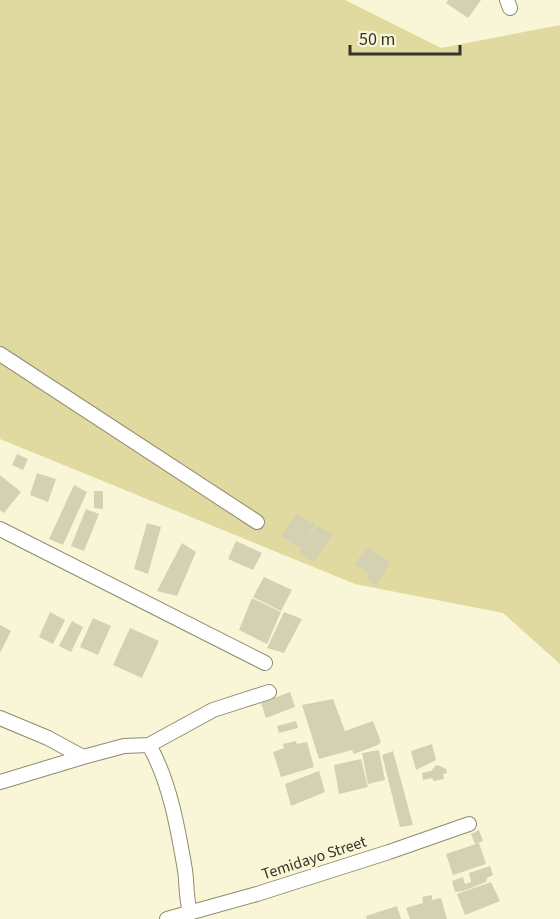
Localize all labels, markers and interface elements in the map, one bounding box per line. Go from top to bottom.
scale bar [350,18,460,56]
text: 50 m [359,27,395,52]
street label: Temidayo Street [259,831,370,885]

